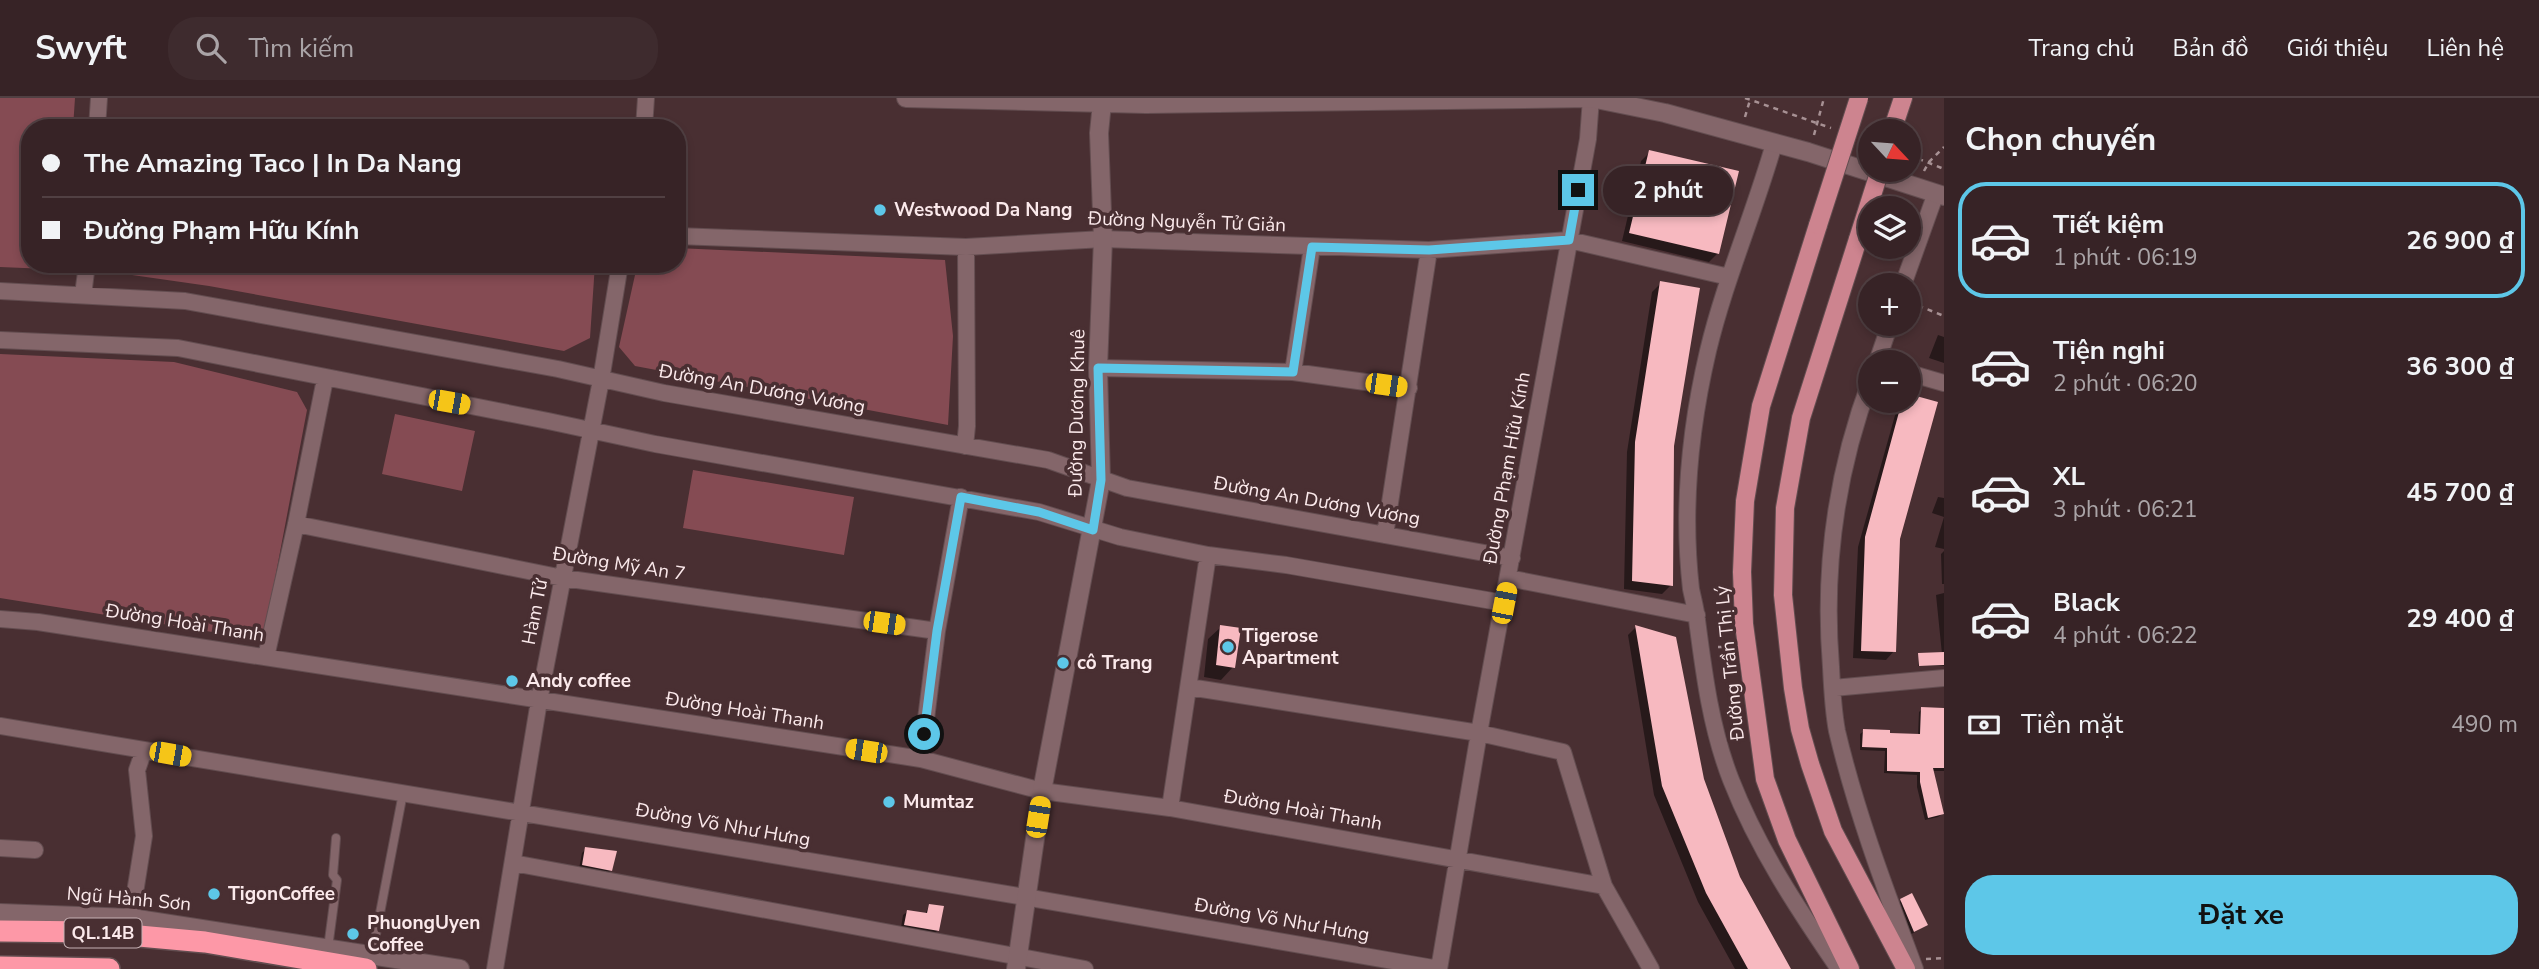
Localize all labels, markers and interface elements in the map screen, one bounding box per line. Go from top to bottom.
search box [168,17,658,80]
text: Swyft [35,26,126,71]
icon: search [192,29,230,67]
text: Tìm kiếm [248,31,354,66]
text: Trang chủ [2029,32,2134,64]
text: Bản đồ [2172,32,2249,64]
text: Giới thiệu [2287,32,2388,64]
text: Liên hệ [2426,32,2504,64]
text: Chọn chuyến [1965,118,2156,161]
north arrow [1858,119,1922,182]
map controls [1858,119,1921,413]
text: The Amazing Taco | In Da Nang [84,146,462,181]
callout: 2 phút [1602,166,1732,214]
route end [1562,174,1594,206]
text: 2 phút [1633,175,1703,206]
button: layers [1858,196,1921,259]
place label: Westwood Da Nang [894,197,1073,223]
marker: Westwood Da Nang [872,202,888,218]
street label: Đường Nguyễn Tử Giản [1087,206,1286,238]
text: Tiết kiệm [2053,207,2164,242]
icon: car [1969,209,2032,272]
text: Đường Phạm Hữu Kính [84,213,360,248]
text: 26 900 ₫ [2406,223,2514,258]
text: 1 phút · 06:19 [2053,242,2198,273]
button: + [1858,273,1921,336]
street label: Đường Dương Khuê [1063,329,1091,498]
text: Tiện nghi [2053,333,2165,368]
icon: car [1969,335,2032,398]
text: 36 300 ₫ [2406,349,2514,384]
button: − [1858,350,1921,413]
street label: Đường An Dương Vương [656,358,867,420]
text: 2 phút · 06:20 [2053,368,2198,399]
street label: Đường Phạm Hữu Kính [1477,370,1537,567]
car [1364,372,1409,398]
car [427,388,472,416]
text: XL [2053,459,2085,494]
icon: car [1969,461,2032,524]
street label: Đường An Dương Vương [1211,470,1422,532]
text: 45 700 ₫ [2406,475,2514,510]
text: 3 phút · 06:21 [2053,494,2198,525]
street label: Đường Mỹ An 7 [550,541,687,587]
street label: Hàm Tử [516,576,554,647]
car [1490,580,1519,626]
street label: Đường Trần Thị Lý [1709,584,1751,743]
text: Black [2053,585,2120,620]
icon: car [1969,587,2032,650]
street label: Đường Hoài Thanh [103,597,266,648]
text: 29 400 ₫ [2406,601,2514,636]
car [862,610,907,636]
text: 4 phút · 06:22 [2053,620,2198,651]
place label: Tigerose Apartment [1242,623,1339,671]
marker: Tigerose Apartment [1220,639,1236,655]
place label: cô Trang [1077,650,1153,676]
marker: cô Trang [1055,655,1071,671]
place label: Andy coffee [526,668,631,694]
marker: Andy coffee [504,673,520,689]
street label: Đường Hoài Thanh [663,685,826,736]
icon: cash [1965,706,2003,744]
text: Tiền mặt [2021,707,2123,742]
text: 490 m [2451,709,2518,740]
route start [908,718,940,750]
car [844,737,889,765]
car [148,740,193,768]
street label: Đường Hoài Thanh [1221,783,1384,837]
place label: Mumtaz [903,789,974,815]
marker: Mumtaz [881,794,897,810]
car [1025,795,1052,839]
street label: Đường Võ Như Hưng [633,797,812,853]
button: Đặt xe [1965,875,2518,955]
street label: Ngũ Hành Sơn [66,881,192,917]
place label: TigonCoffee [228,881,335,907]
marker: TigonCoffee [206,886,222,902]
street label: Đường Võ Như Hưng [1192,892,1371,948]
place label: PhuongUyen Coffee [367,910,480,958]
road number: QL.14B [64,918,142,948]
marker: PhuongUyen Coffee [345,926,361,942]

